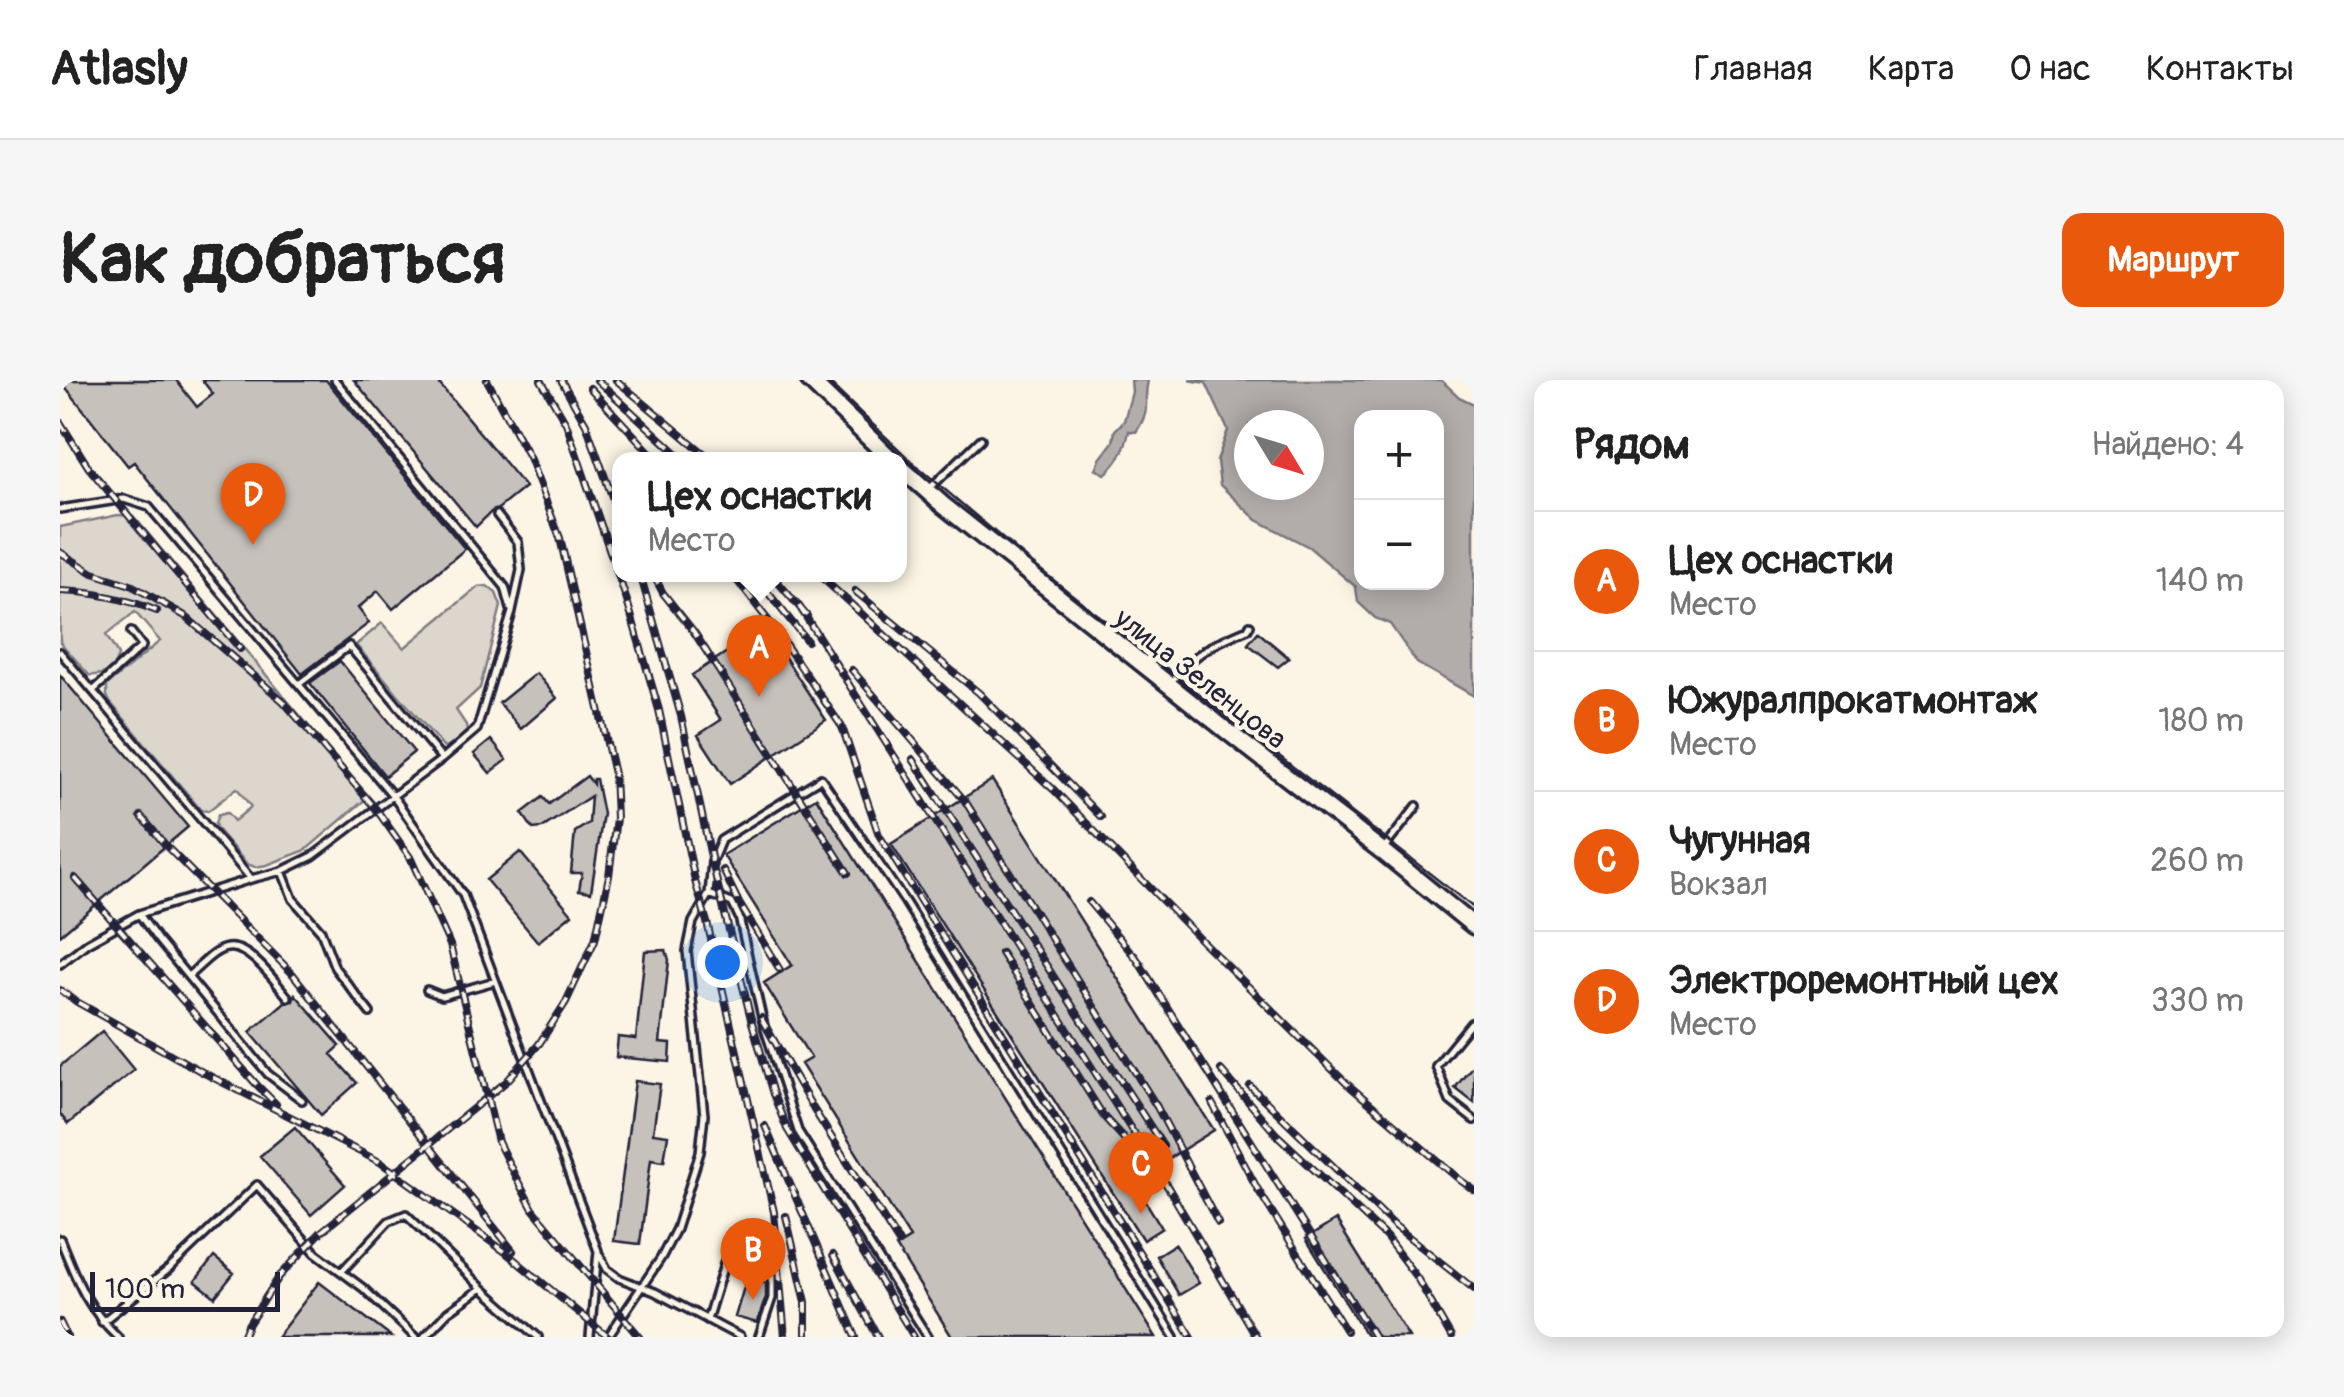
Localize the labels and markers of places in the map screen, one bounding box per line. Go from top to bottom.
pin: D [220,462,286,545]
pin: A [726,614,792,697]
pin: C [1108,1132,1174,1214]
pin: B [720,1218,786,1300]

